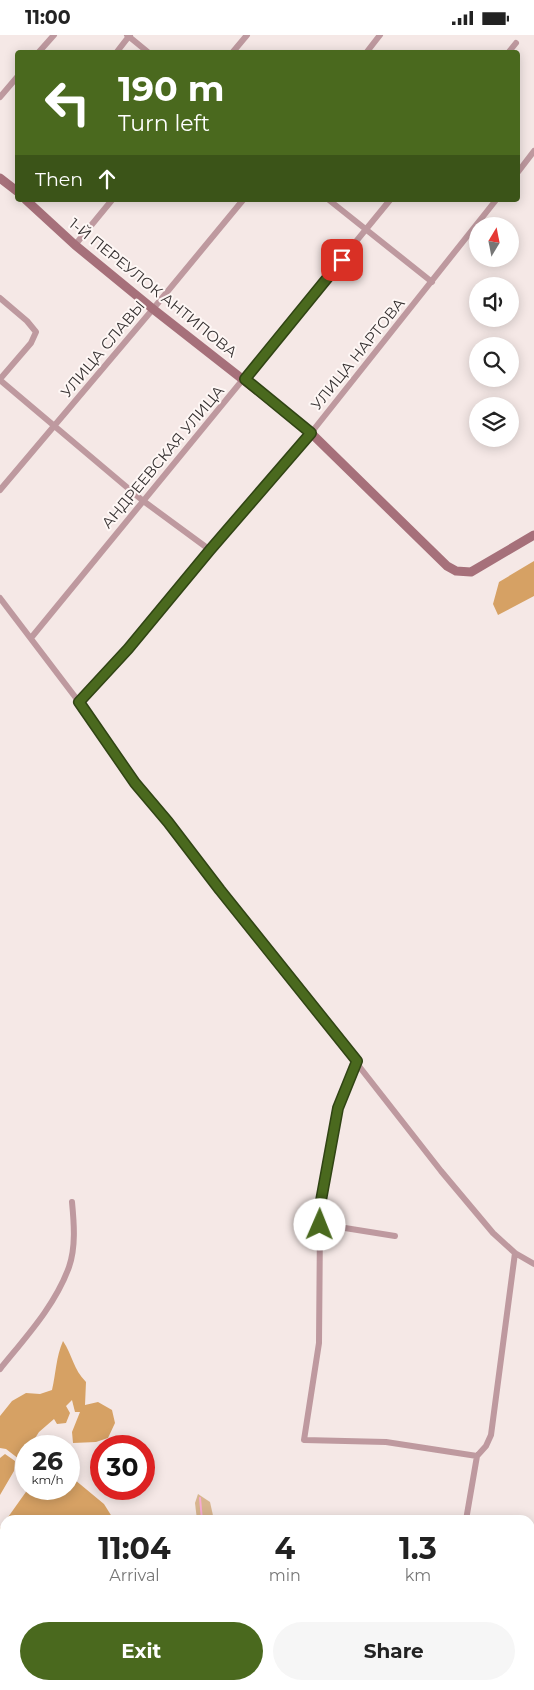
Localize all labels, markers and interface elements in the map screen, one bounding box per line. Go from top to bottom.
text: 11:00 [25,6,71,29]
text: 190 m [118,67,224,110]
icon: left [35,70,100,135]
text: Turn left [118,110,210,137]
icon: ahead [93,165,121,193]
text: Then [35,168,83,191]
street label: 1-Й ПЕРЕУЛОК АНТИПОВА [65,214,241,361]
north arrow [469,217,519,267]
map controls [469,217,519,447]
pin [321,239,363,281]
icon: arrive [328,246,356,274]
button: sound [469,277,519,327]
street label: УЛИЦА НАРТОВА [307,294,409,414]
street label: УЛИЦА СЛАВЫ [57,296,149,401]
button: search [469,337,519,387]
street label: АНДРЕЕВСКАЯ УЛИЦА [97,381,228,532]
button: layers [469,397,519,447]
position arrow [293,1198,345,1250]
speed limit sign: 30 [90,1435,155,1500]
text: 26 [32,1446,63,1476]
text: km/h [31,1472,64,1487]
text: 11:04 [98,1530,171,1567]
text: 4 [275,1530,295,1567]
text: 1.3 [399,1530,437,1567]
text: Arrival [109,1566,160,1585]
text: min [269,1566,301,1585]
text: km [405,1566,431,1585]
button: Exit [20,1622,263,1680]
button: Share [273,1622,515,1680]

